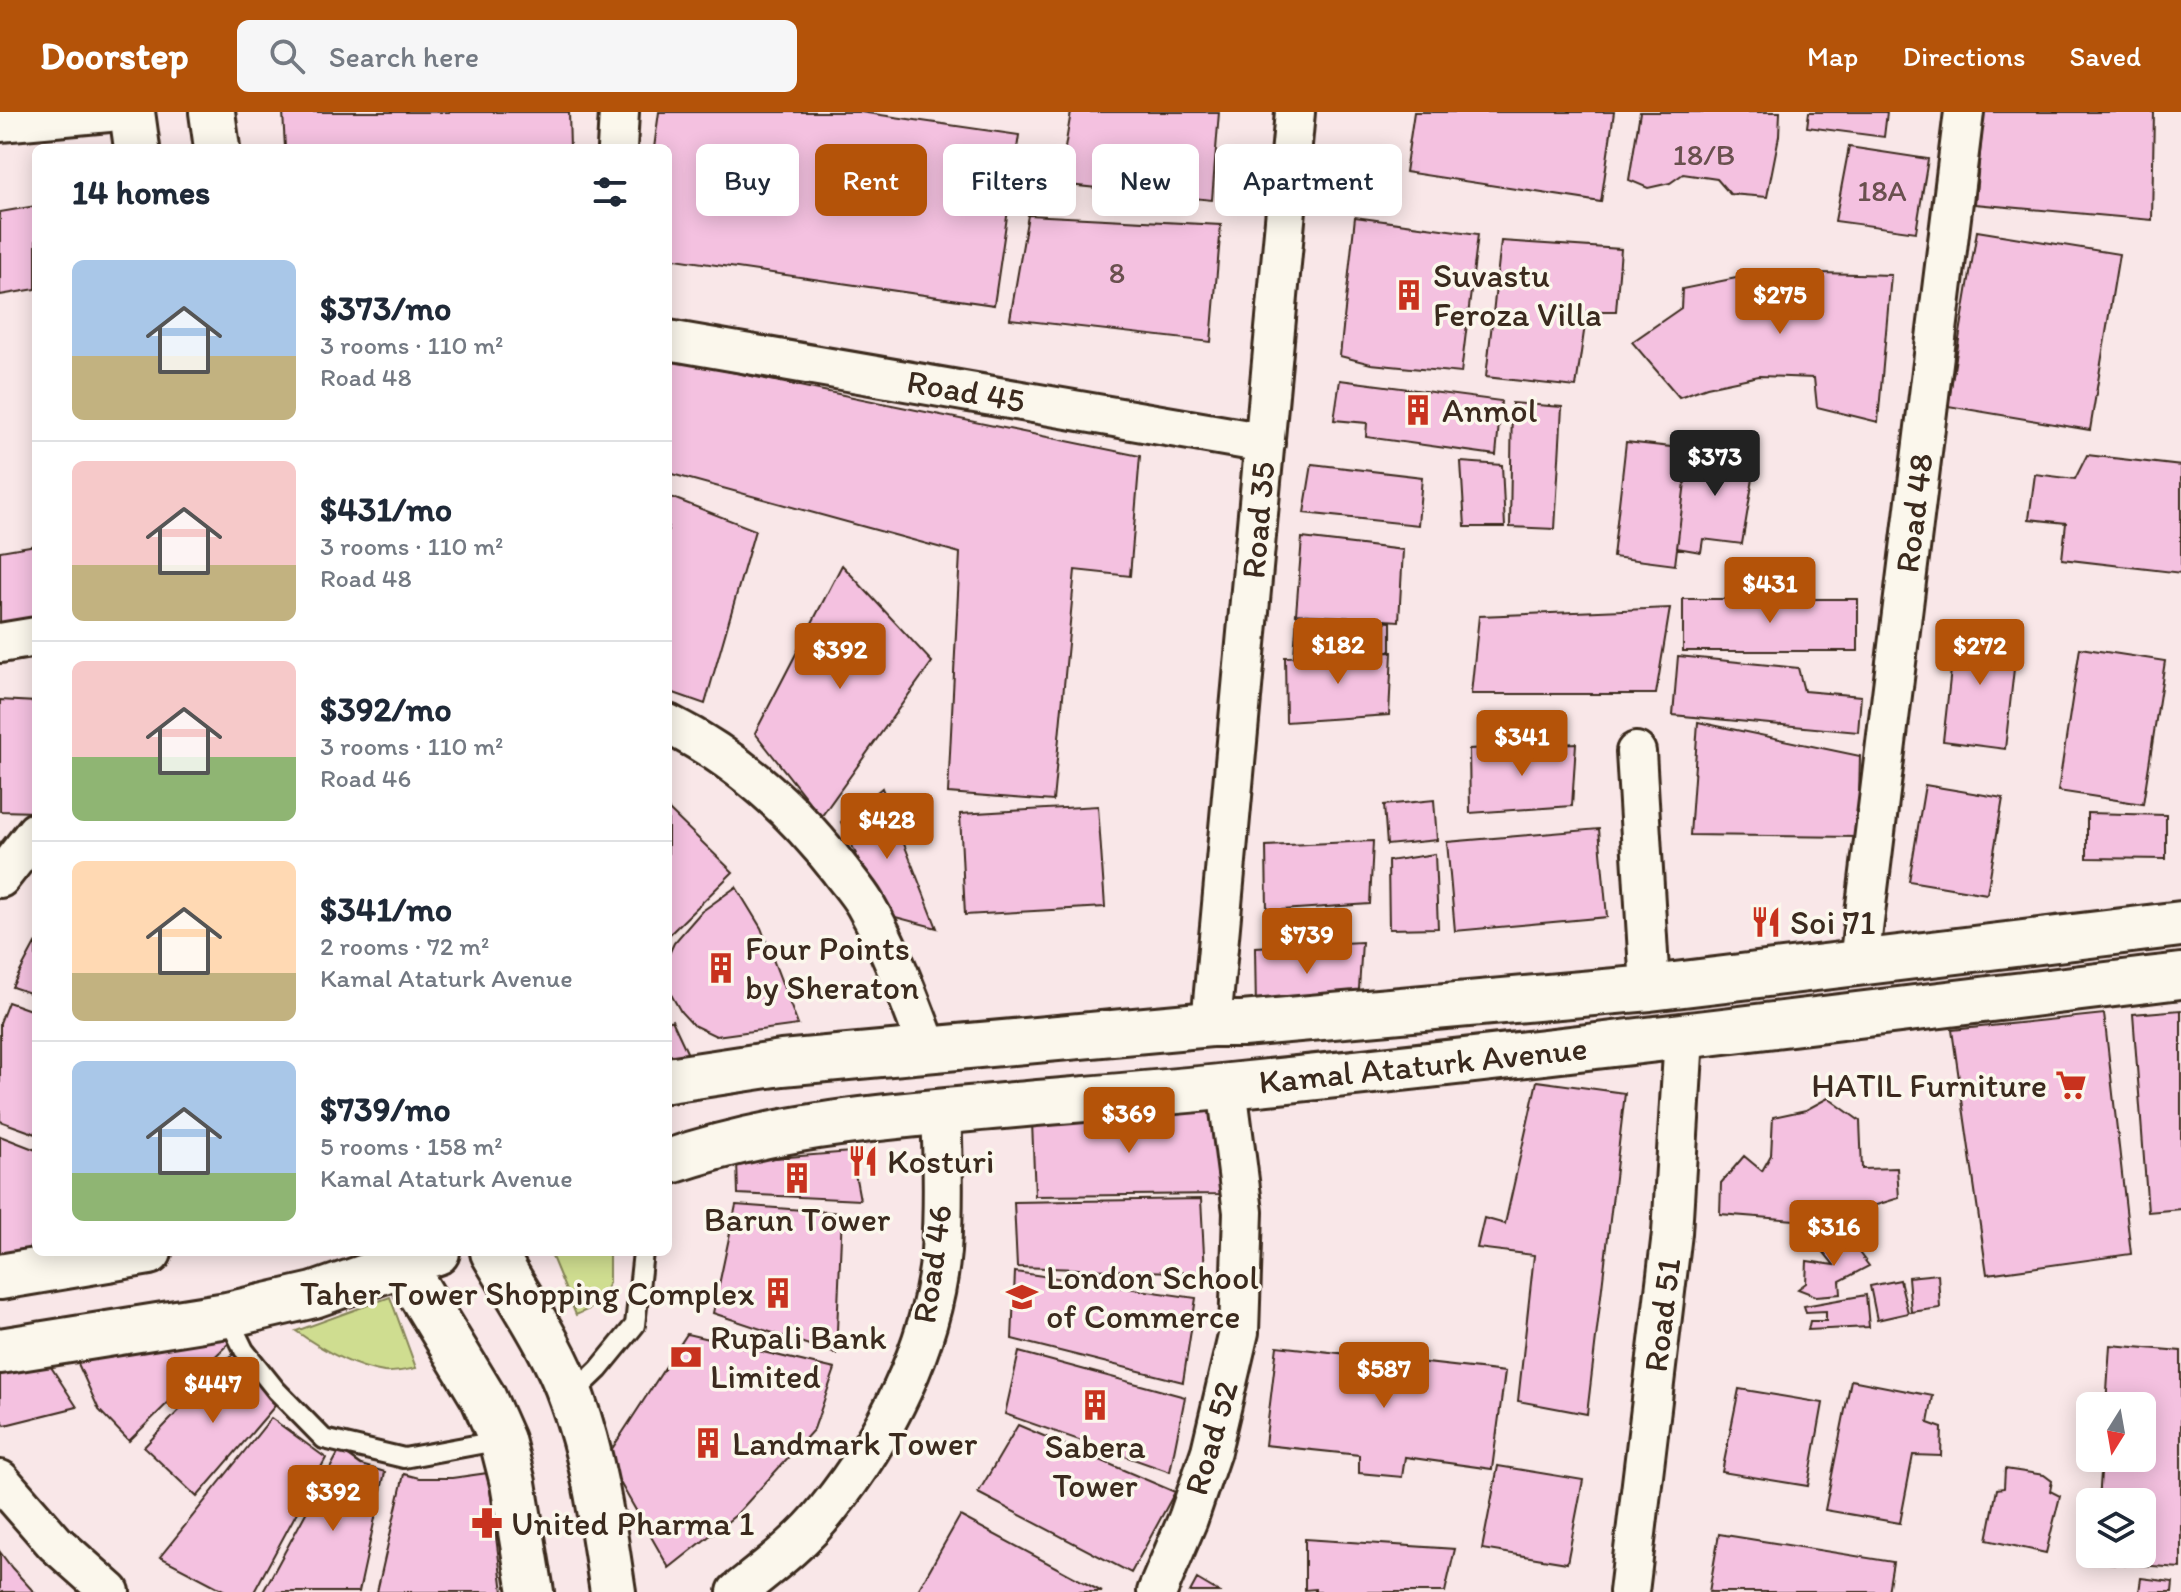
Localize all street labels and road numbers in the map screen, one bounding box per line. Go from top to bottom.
street label: Road 45 [904,360,1028,422]
street label: Road 48 [1886,451,1942,575]
street label: Road 35 [1232,460,1284,580]
street label: Kamal Ataturk Avenue [1257,1027,1589,1103]
street label: Road 46 [903,1202,961,1326]
street label: Road 51 [1635,1256,1689,1374]
street label: Road 52 [1175,1376,1247,1500]

